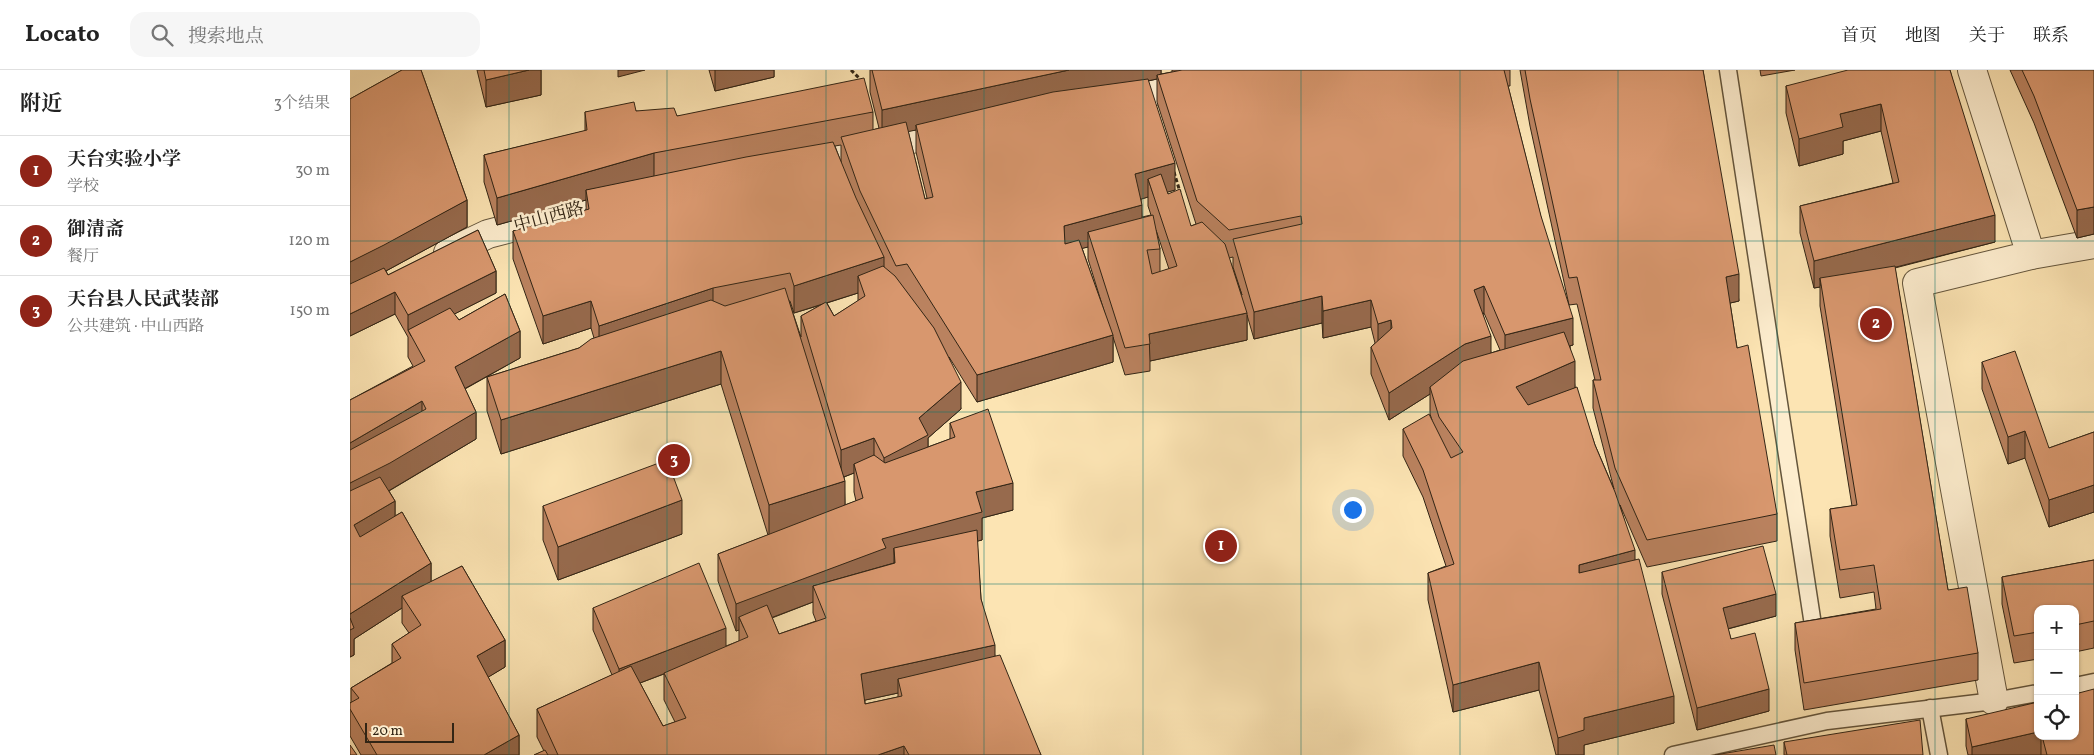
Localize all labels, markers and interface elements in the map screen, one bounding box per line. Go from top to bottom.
search box [130,12,480,57]
text: Locato [25,18,100,52]
icon: search [148,21,176,49]
text: 搜索地点 [188,24,264,50]
text: 首页 [1841,24,1877,49]
text: 地图 [1905,24,1941,49]
text: 关于 [1969,24,2005,49]
text: 联系 [2033,24,2069,49]
text: 附近 [20,90,62,119]
text: 3个结果 [274,93,330,115]
text: 天台实验小学 [67,147,181,173]
text: 1 [33,160,39,182]
text: 30 m [295,160,330,182]
text: 学校 [67,176,99,198]
street label: 中山西路 [511,197,587,239]
text: 御清斋 [67,217,124,243]
text: 2 [32,230,40,252]
text: 120 m [288,230,330,252]
text: 餐厅 [67,246,99,268]
text: 天台县人民武装部 [67,287,219,313]
text: 3 [32,300,40,322]
text: 150 m [289,300,330,322]
pin: 2 [1860,305,1892,343]
text: 公共建筑 · 中山西路 [67,316,205,338]
pin: 3 [658,441,690,479]
your location [1340,497,1366,523]
pin: 1 [1205,527,1237,565]
map controls [2034,605,2079,740]
button: + [2034,605,2079,650]
button: − [2034,650,2079,695]
button: locate [2034,695,2079,740]
scale bar [365,720,454,743]
text: 20 m [372,722,403,741]

